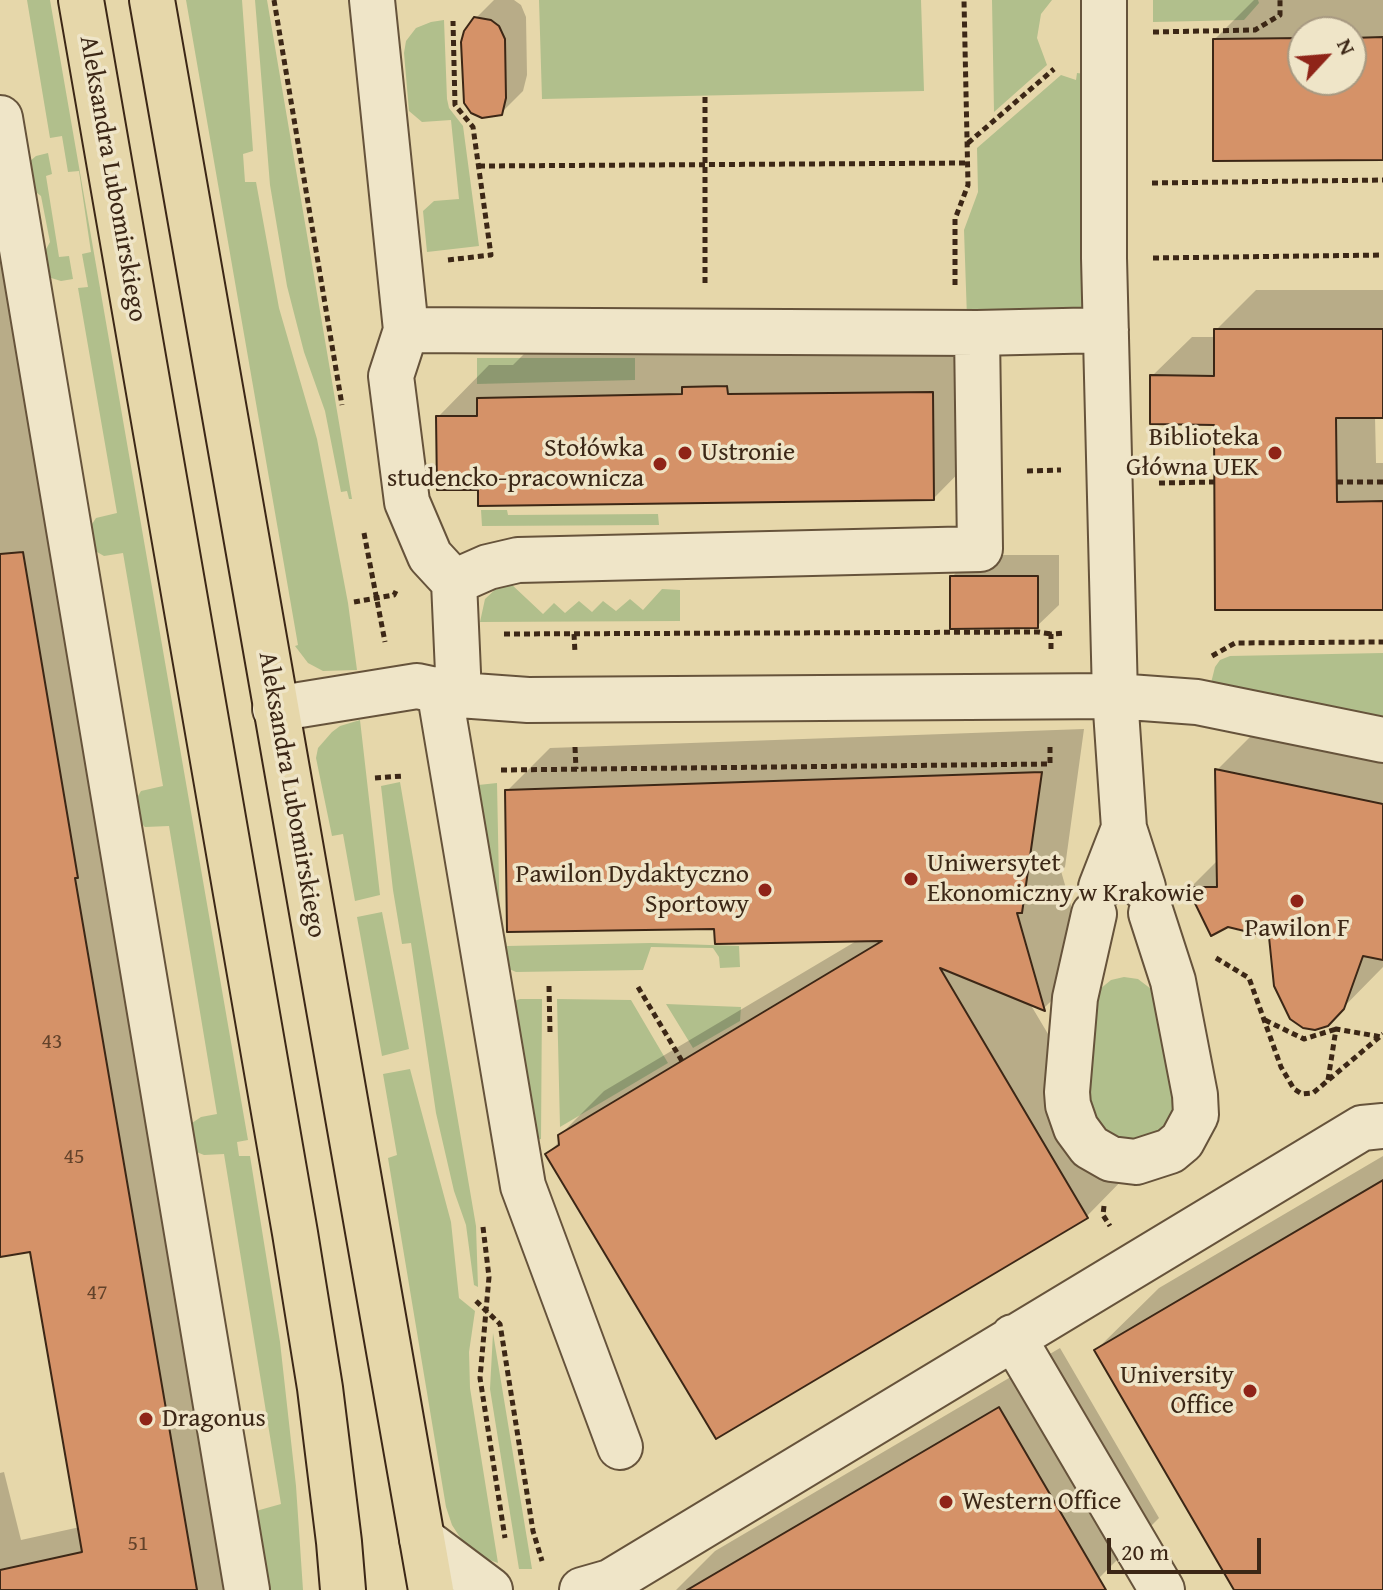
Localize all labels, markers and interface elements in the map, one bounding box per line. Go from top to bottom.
north arrow [1287,16,1367,96]
text: N [1329,33,1364,60]
street label: Aleksandra Lubomirskiego [71,34,153,324]
place label: Biblioteka Główna UEK [1126,422,1259,484]
place label: Stołówka studencko-pracownicza [387,433,644,494]
place label: Ustronie [701,437,795,469]
marker: Ustronie [676,444,694,462]
marker: Biblioteka Główna UEK [1266,444,1284,462]
marker: Stołówka studencko-pracownicza [651,455,669,473]
street label: Aleksandra Lubomirskiego [250,650,332,940]
place label: Uniwersytet Ekonomiczny w Krakowie [927,848,1205,910]
place label: Pawilon Dydaktyczno Sportowy [515,859,749,920]
marker: Uniwersytet Ekonomiczny w Krakowie [902,870,920,888]
marker: Pawilon Dydaktyczno Sportowy [756,881,774,899]
marker: Pawilon F [1288,892,1306,910]
place label: Pawilon F [1244,913,1350,945]
house number: 43 [41,1029,63,1055]
house number: 45 [63,1144,85,1170]
house number: 47 [86,1280,108,1306]
place label: University Office [1120,1360,1234,1422]
marker: University Office [1241,1382,1259,1400]
place label: Dragonus [162,1403,266,1435]
marker: Dragonus [137,1410,155,1428]
place label: Western Office [962,1486,1122,1518]
marker: Western Office [937,1493,955,1511]
scale bar [1111,1522,1265,1572]
house number: 51 [127,1531,149,1557]
text: 20 m [1121,1534,1169,1569]

